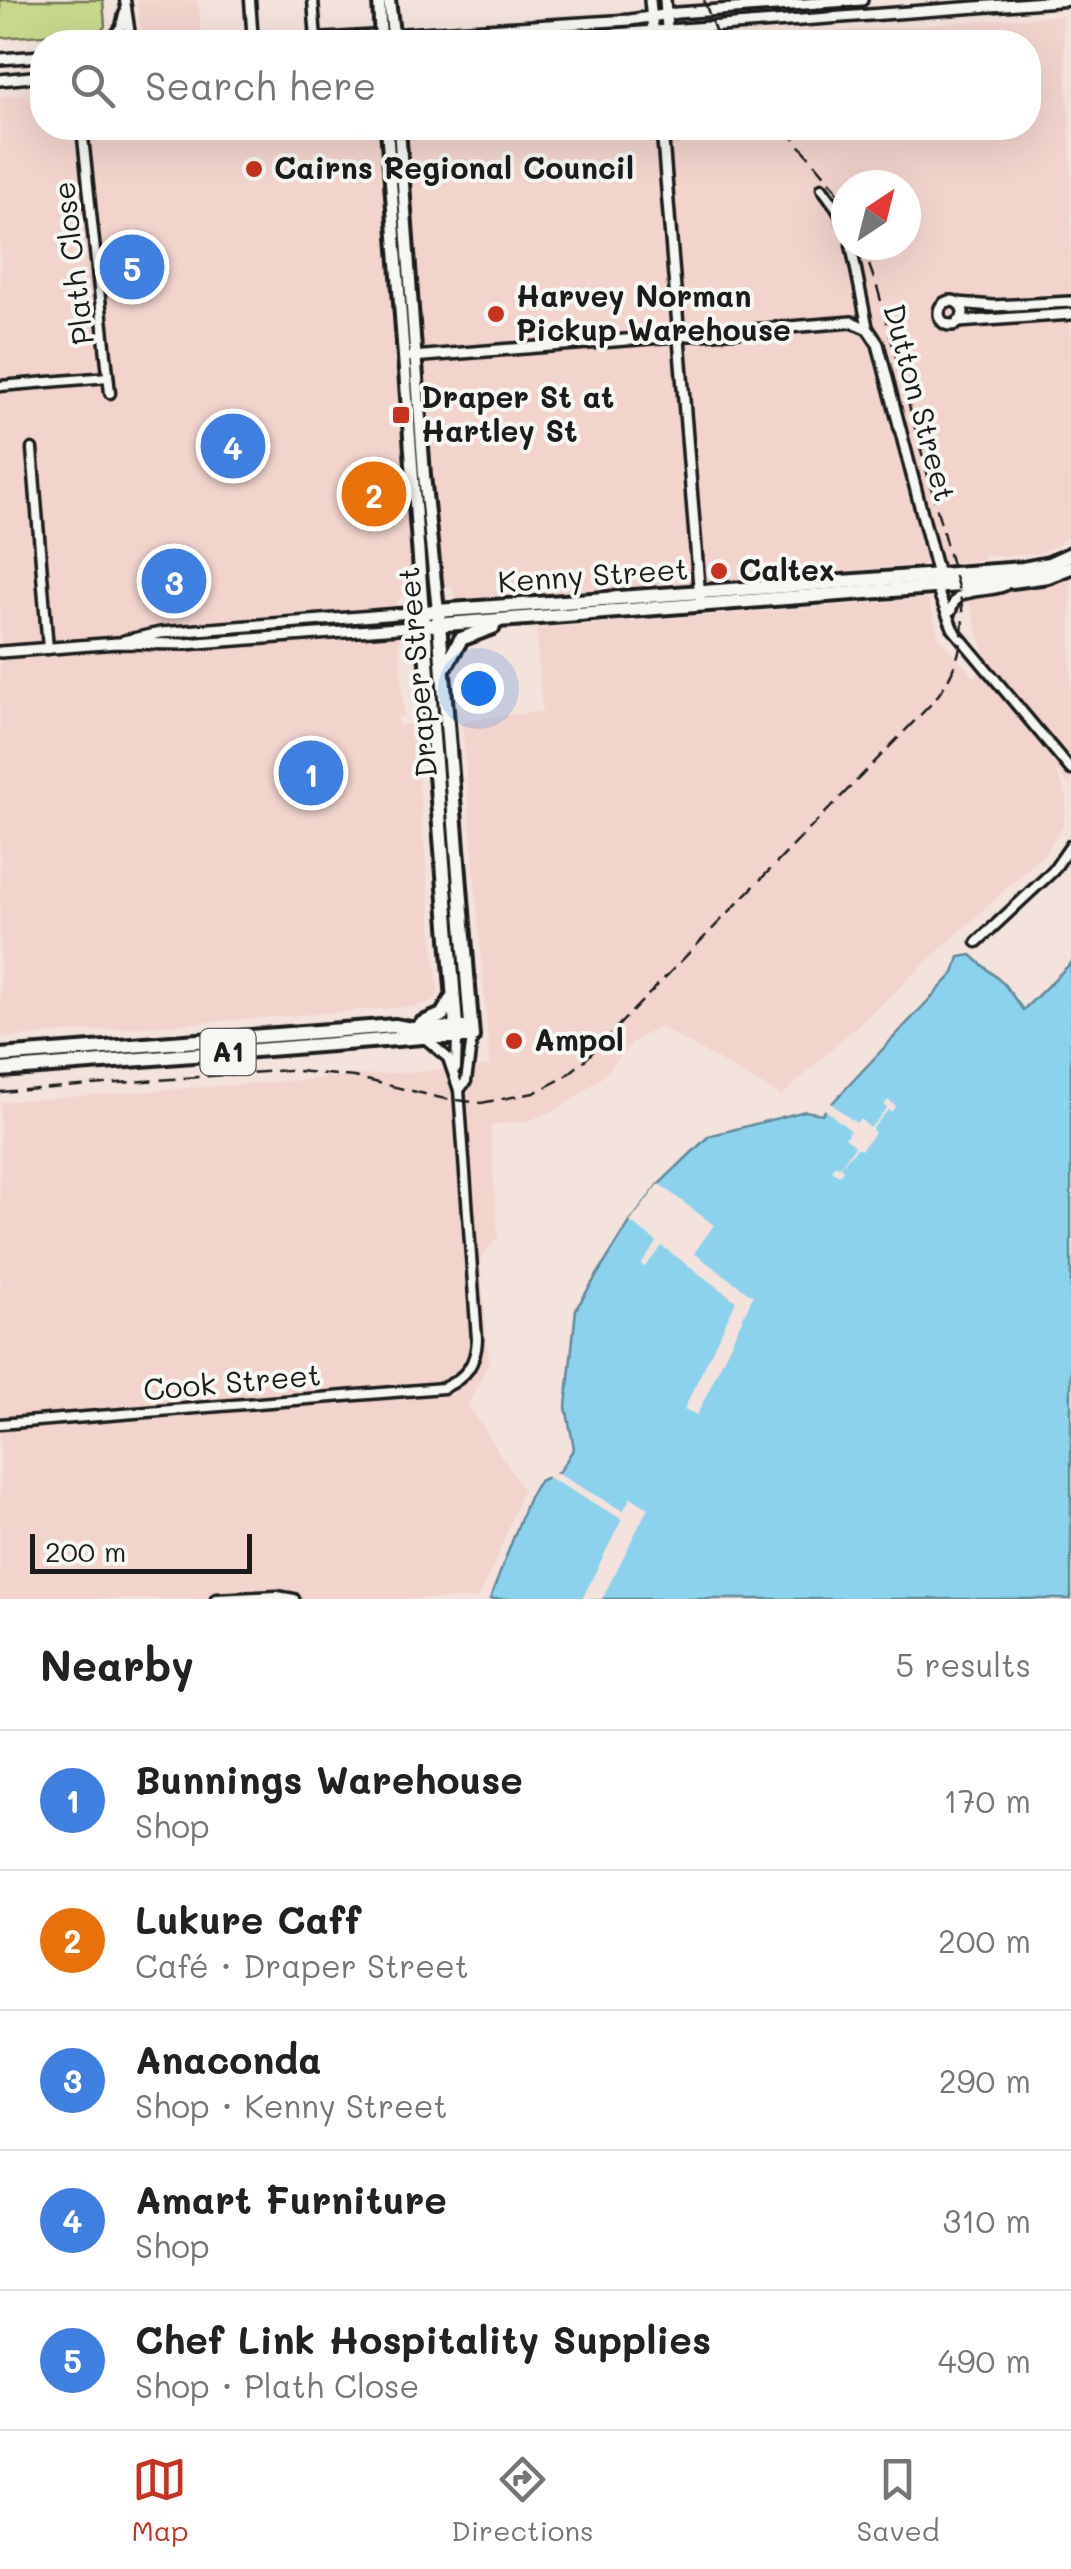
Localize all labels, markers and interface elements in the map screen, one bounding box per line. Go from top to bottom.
search box [30,30,1041,140]
icon: search [65,58,120,113]
text: Search here [145,60,376,110]
place label: Cairns Regional Council [274,147,634,187]
marker: Cairns Regional Council [243,158,265,180]
north arrow [831,170,921,260]
street label: Plath Close [42,179,102,347]
pin: 5 [100,230,164,304]
place label: Harvey Norman Pickup Warehouse [516,275,791,349]
street label: Dutton Street [875,299,967,506]
marker: Harvey Norman Pickup Warehouse [485,303,507,325]
place label: Draper St at Hartley St [421,376,614,450]
marker: Draper St at Hartley St [390,404,412,426]
pin: 4 [200,408,266,484]
pin: 2 [342,456,406,532]
pin: 3 [142,544,206,618]
street label: Kenny Street [496,547,689,601]
place label: Caltex [739,549,835,589]
marker: Caltex [708,560,730,582]
street label: Draper Street [387,565,445,779]
your location [453,663,504,714]
pin: 1 [278,736,344,810]
place label: Ampol [534,1019,624,1059]
road number: A1 [200,1029,256,1075]
marker: Ampol [503,1030,525,1052]
street label: Cook Street [141,1353,322,1409]
scale bar [30,1529,252,1573]
text: 200 m [45,1533,126,1569]
text: Nearby [40,1637,194,1692]
text: 5 results [896,1643,1031,1685]
text: Bunnings Warehouse [135,1754,523,1804]
text: 1 [65,1779,80,1821]
text: 170 m [943,1779,1031,1821]
text: Shop [135,1804,210,1846]
text: Lukure Caff [135,1894,361,1944]
text: 2 [64,1919,81,1961]
text: 200 m [938,1919,1031,1961]
text: Café · Draper Street [135,1944,469,1986]
text: Anaconda [135,2034,322,2084]
text: 3 [63,2059,82,2101]
text: 290 m [939,2059,1031,2101]
text: Shop · Kenny Street [135,2084,448,2126]
text: Amart Furniture [135,2174,447,2224]
text: 4 [62,2199,83,2241]
text: 310 m [942,2199,1031,2241]
text: Shop [135,2224,210,2266]
text: Chef Link Hospitality Supplies [135,2314,711,2364]
text: 5 [63,2339,82,2381]
text: 490 m [938,2339,1031,2381]
text: Shop · Plath Close [135,2364,419,2406]
tab: Map [131,2452,188,2548]
tab: Directions [451,2452,594,2548]
tab: Saved [856,2452,940,2548]

